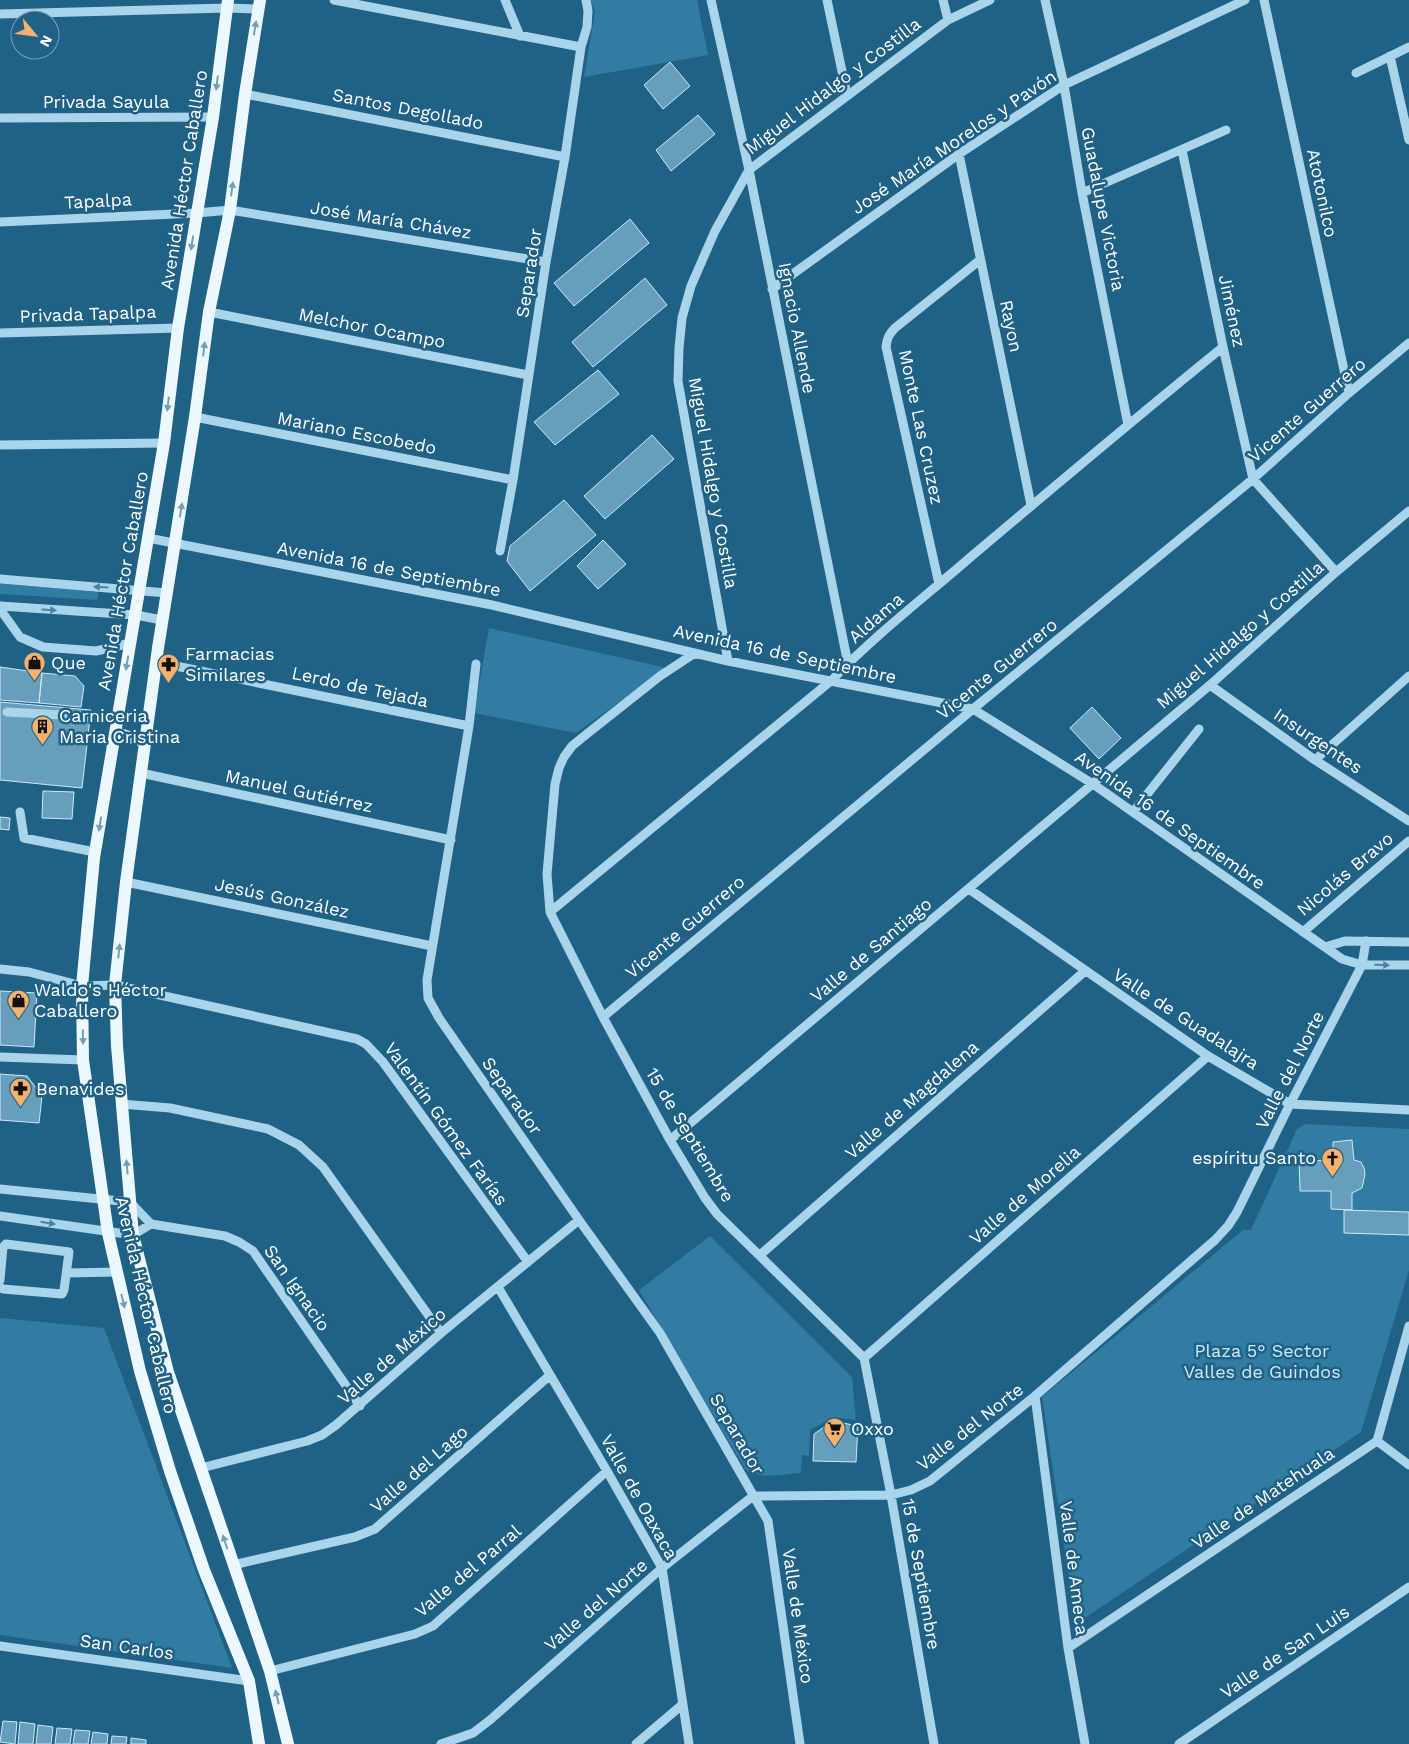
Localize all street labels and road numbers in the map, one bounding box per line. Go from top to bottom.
street label: Miguel Hidalgo y Costilla [741,13,925,159]
street label: José María Morelos y Pavón [847,65,1060,218]
street label: Avenida Héctor Caballero [156,68,211,291]
street label: Santos Degollado [331,84,485,133]
street label: Privada Sayula [43,91,169,112]
street label: Guadalupe Victoria [1077,125,1130,293]
street label: Atotonilco [1303,147,1342,239]
street label: Tapalpa [64,188,132,213]
street label: José María Chávez [309,196,473,243]
street label: Separador [511,227,546,319]
street label: Ignacio Allende [774,261,821,395]
street label: Jiménez [1215,273,1250,349]
street label: Rayon [996,298,1027,354]
street label: Privada Tapalpa [19,301,157,326]
street label: Melchor Ocampo [297,303,447,352]
street label: Monte Las Cruzez [895,347,948,506]
street label: Vicente Guerrero [1243,353,1370,466]
street label: Miguel Hidalgo y Costilla [685,376,742,590]
street label: Mariano Escobedo [276,407,438,458]
street label: Avenida Héctor Caballero [93,470,152,692]
street label: Avenida 16 de Septiembre [276,537,503,601]
street label: Miguel Hidalgo y Costilla [1152,556,1327,713]
street label: Aldama [844,588,908,647]
street label: Vicente Guerrero [932,614,1061,724]
street label: Avenida 16 de Septiembre [672,620,898,687]
street label: Lerdo de Tejada [290,662,430,711]
street label: Insurgentes [1270,703,1367,778]
street label: Avenida 16 de Septiembre [1071,746,1269,893]
street label: Manuel Gutiérrez [223,765,375,816]
street label: Nicolás Bravo [1292,827,1397,920]
street label: Vicente Guerrero [621,871,749,983]
street label: Jesús González [213,873,351,922]
street label: Valle de Santiago [806,893,935,1006]
street label: Valle de Guadalajra [1109,964,1263,1074]
street label: Valle del Norte [1251,1007,1328,1132]
street label: Valle de Magdalena [841,1036,983,1163]
street label: Valentín Gómez Farías [380,1038,513,1209]
street label: Separador [478,1053,547,1139]
street label: 15 de Septiembre [642,1064,739,1206]
street label: Valle de Morelia [965,1141,1084,1248]
street label: Avenida Héctor Caballero [111,1194,182,1416]
street label: San Ignacio [260,1241,335,1335]
street label: Valle de México [333,1303,450,1408]
street label: Valle del Norte [912,1378,1027,1475]
street label: Separador [706,1389,769,1478]
street label: Valle del Lago [366,1421,472,1517]
street label: Valle de Oaxaca [596,1431,682,1563]
street label: Valle de Matehuala [1188,1442,1338,1553]
street label: 15 de Septiembre [898,1497,945,1651]
street label: Valle de Ameca [1056,1500,1093,1636]
street label: Valle del Parral [410,1520,525,1621]
street label: Valle de México [779,1547,818,1685]
street label: Valle del Norte [540,1554,651,1655]
street label: Valle de San Luis [1216,1601,1353,1702]
street label: San Carlos [79,1630,175,1663]

